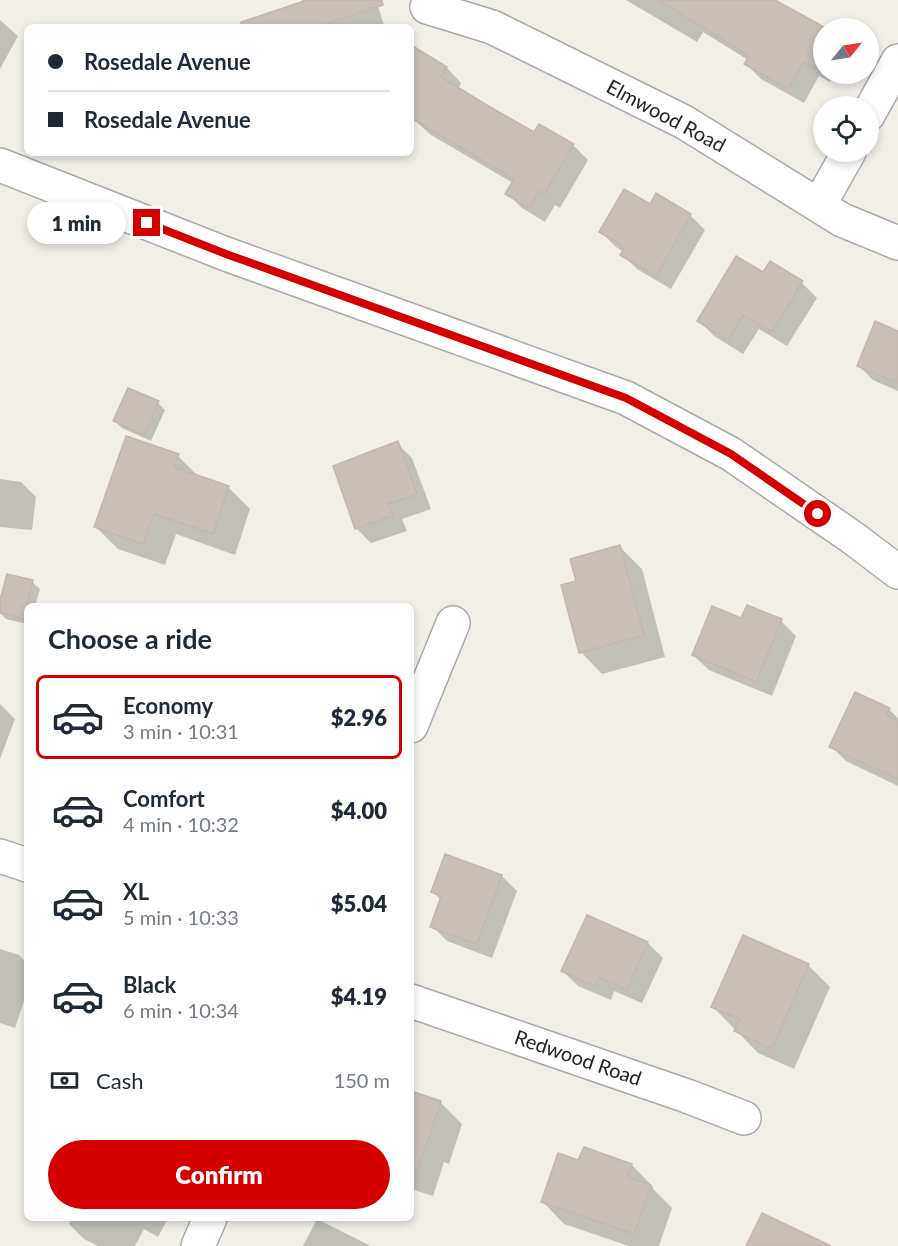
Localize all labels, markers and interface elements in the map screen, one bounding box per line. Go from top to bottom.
north arrow [813,18,879,84]
map controls [813,18,879,162]
text: Rosedale Avenue [84,48,251,75]
street label: Elmwood Road [603,74,730,157]
button: locate [813,96,879,162]
text: Rosedale Avenue [84,106,251,133]
callout: 1 min [27,202,126,244]
route end [133,209,160,236]
text: 1 min [52,211,101,235]
route start [804,500,831,527]
text: Choose a ride [48,622,212,655]
icon: car [51,690,105,744]
text: Economy [123,692,213,719]
text: $2.96 [331,704,387,731]
text: 3 min · 10:31 [123,719,239,743]
icon: car [51,783,105,837]
text: Comfort [123,785,205,812]
text: $4.00 [331,797,387,824]
text: 4 min · 10:32 [123,812,239,836]
icon: car [51,876,105,930]
text: XL [123,878,149,905]
text: $5.04 [331,890,387,917]
text: 5 min · 10:33 [123,905,239,929]
icon: car [51,969,105,1023]
text: Black [123,971,176,998]
text: $4.19 [331,983,387,1010]
text: 6 min · 10:34 [123,998,239,1022]
street label: Redwood Road [512,1024,645,1090]
icon: cash [48,1064,81,1097]
text: Cash [96,1067,143,1094]
text: 150 m [334,1068,390,1092]
button: Confirm [48,1140,390,1209]

